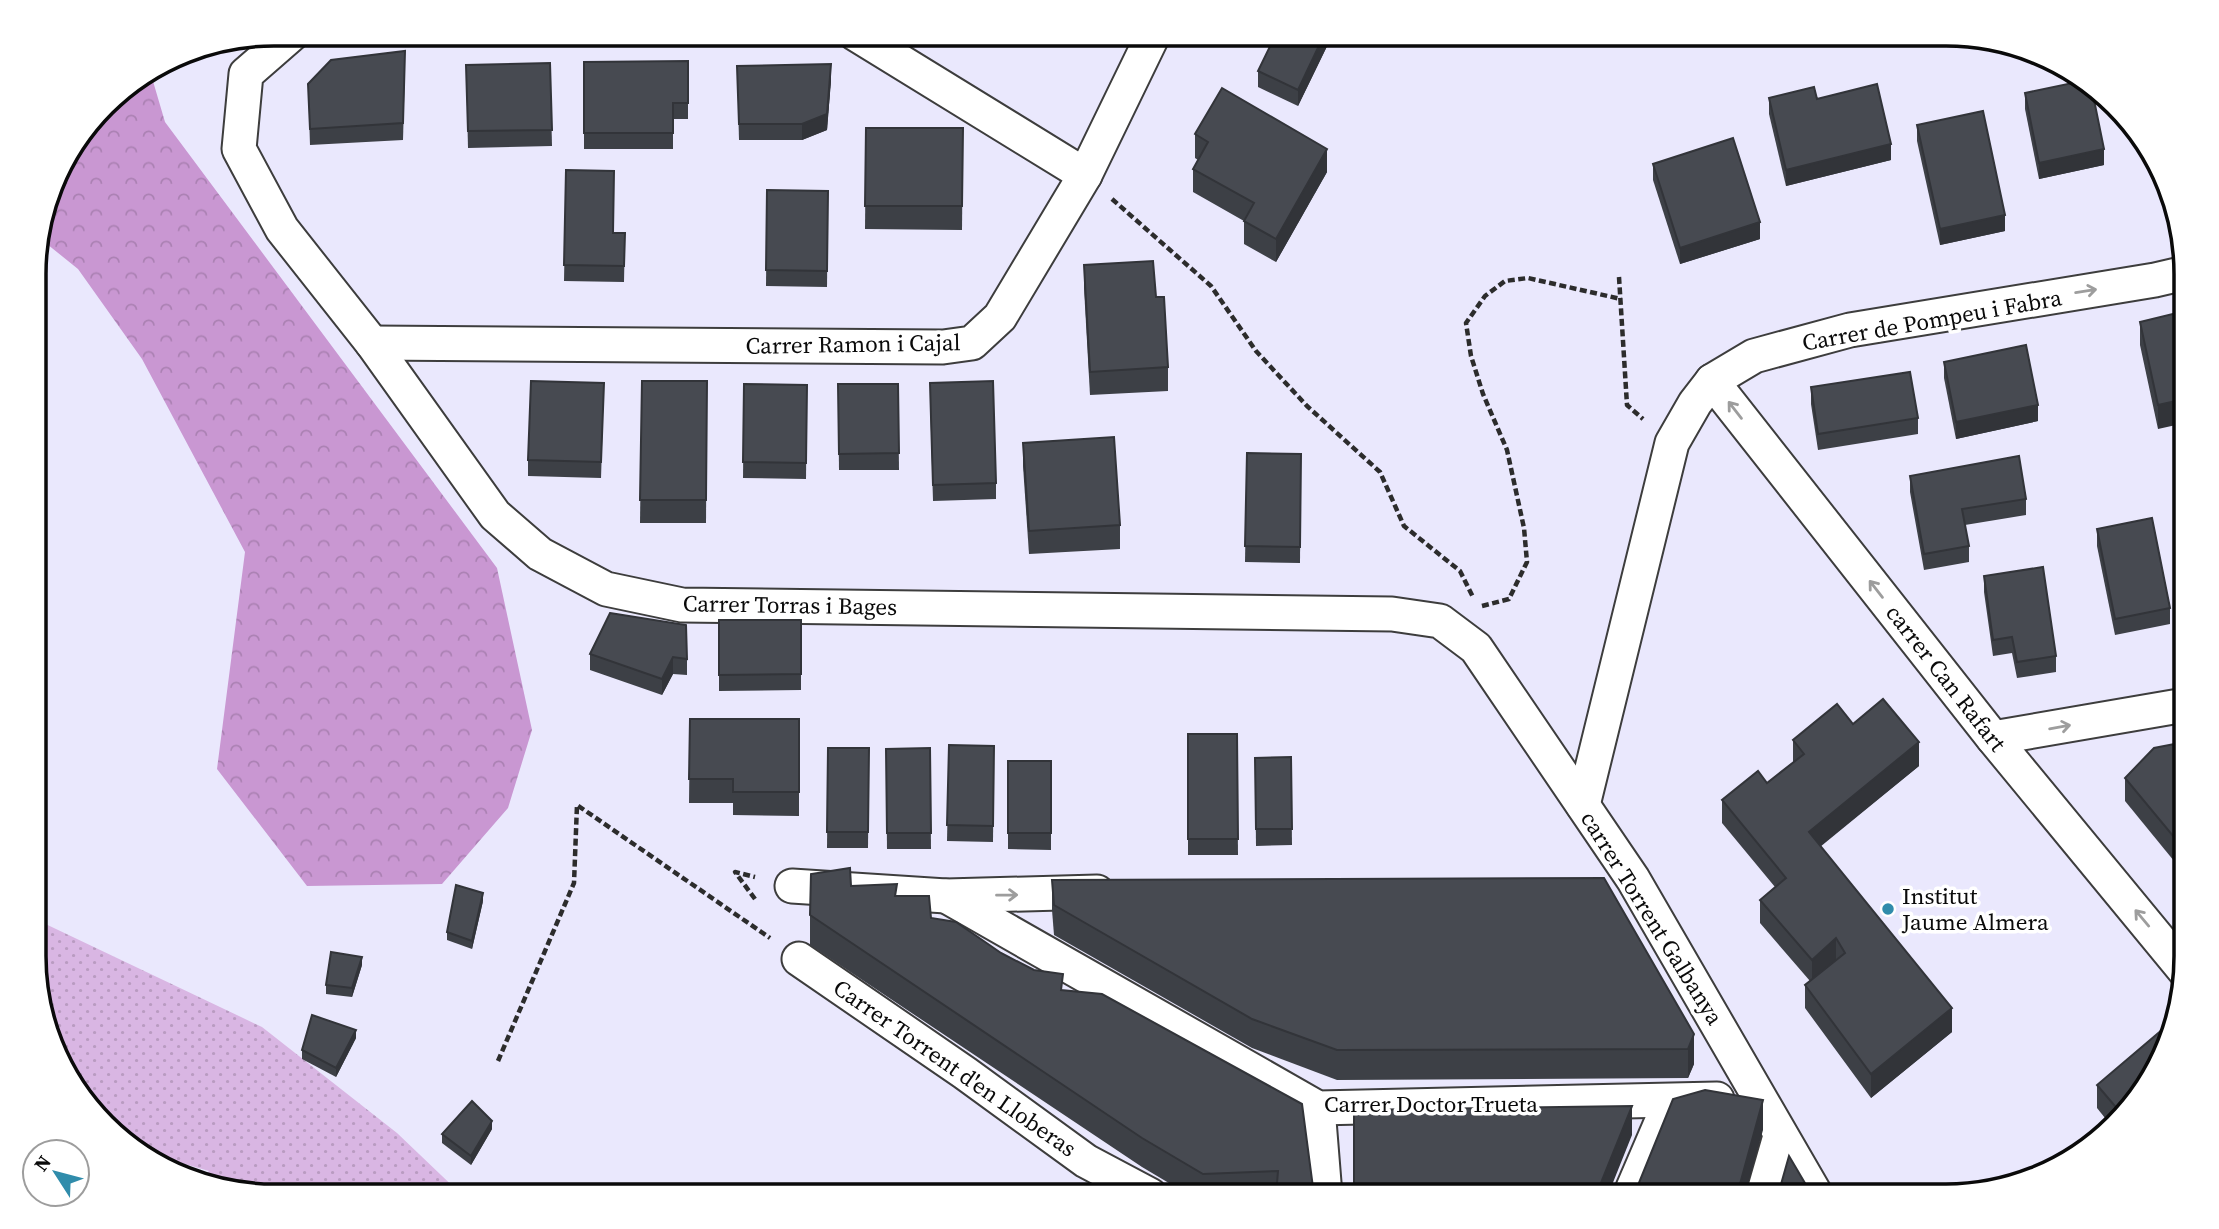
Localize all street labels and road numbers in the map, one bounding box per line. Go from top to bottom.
street label: Carrer de Pompeu i Fabra [1800,281,2065,359]
street label: Carrer Ramon i Cajal [745,326,961,362]
street label: Carrer Torras i Bages [683,587,897,623]
street label: carrer Can Rafart [1878,598,2014,759]
street label: carrer Torrent Galbanya [1573,805,1731,1031]
street label: Carrer Torrent d'en Lloberas [827,972,1083,1164]
street label: Carrer Doctor Trueta [1324,1088,1538,1120]

